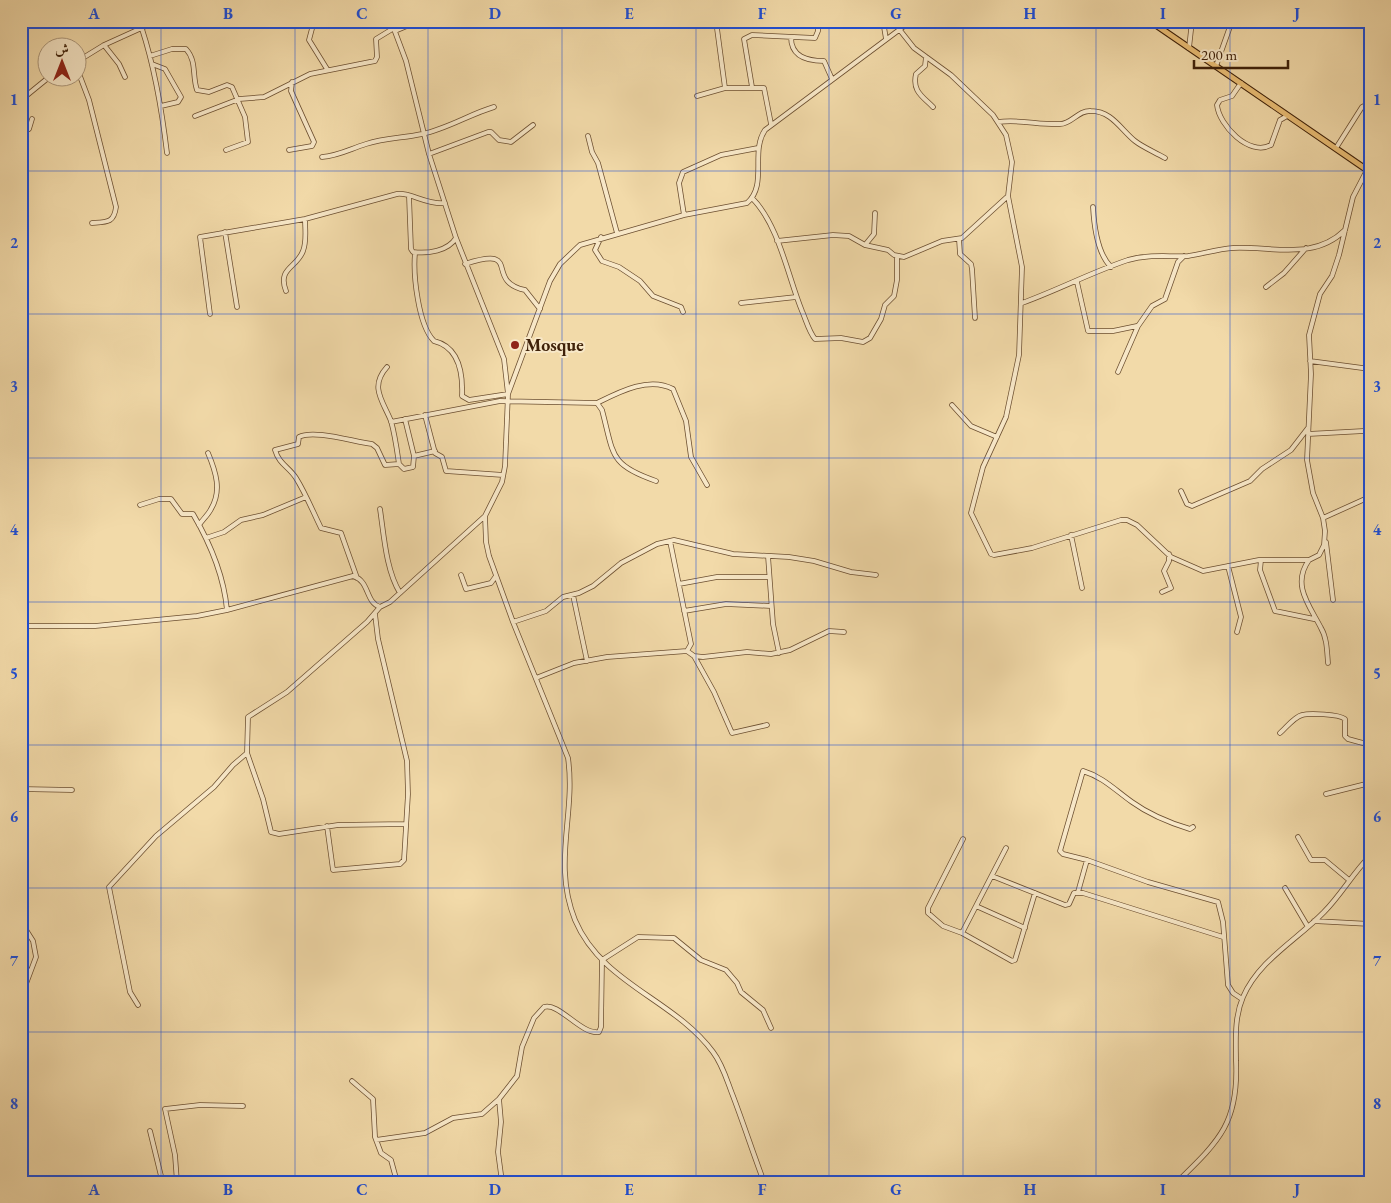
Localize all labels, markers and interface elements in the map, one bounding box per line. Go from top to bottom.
text: A [87,3,100,24]
text: B [223,3,233,24]
text: C [356,3,368,24]
text: D [489,3,501,24]
text: E [624,3,634,24]
text: F [758,3,767,24]
text: G [890,3,902,24]
text: H [1024,3,1037,24]
text: I [1160,3,1166,24]
text: J [1292,3,1300,24]
north arrow [38,38,88,88]
scale bar [1194,38,1287,70]
text: ش [55,40,69,58]
text: 200 m [1201,45,1238,64]
text: 1 [10,89,18,110]
text: 1 [1373,89,1381,110]
text: 2 [10,232,19,253]
text: 2 [1373,232,1382,253]
place label: Mosque [525,333,584,356]
marker: Mosque [509,339,521,351]
text: 3 [10,376,18,397]
text: 3 [1373,376,1381,397]
text: 4 [10,519,19,540]
text: 4 [1373,519,1382,540]
text: 5 [10,663,18,684]
text: 5 [1373,663,1381,684]
text: 6 [10,806,19,827]
text: 6 [1373,806,1382,827]
text: 7 [10,950,19,971]
text: 7 [1373,950,1382,971]
text: 8 [10,1093,18,1114]
text: 8 [1373,1093,1381,1114]
text: A [87,1179,100,1200]
text: B [223,1179,233,1200]
text: C [356,1179,368,1200]
text: D [489,1179,501,1200]
text: E [624,1179,634,1200]
text: F [758,1179,767,1200]
text: G [890,1179,902,1200]
text: H [1024,1179,1037,1200]
text: I [1160,1179,1166,1200]
text: J [1292,1179,1300,1200]

